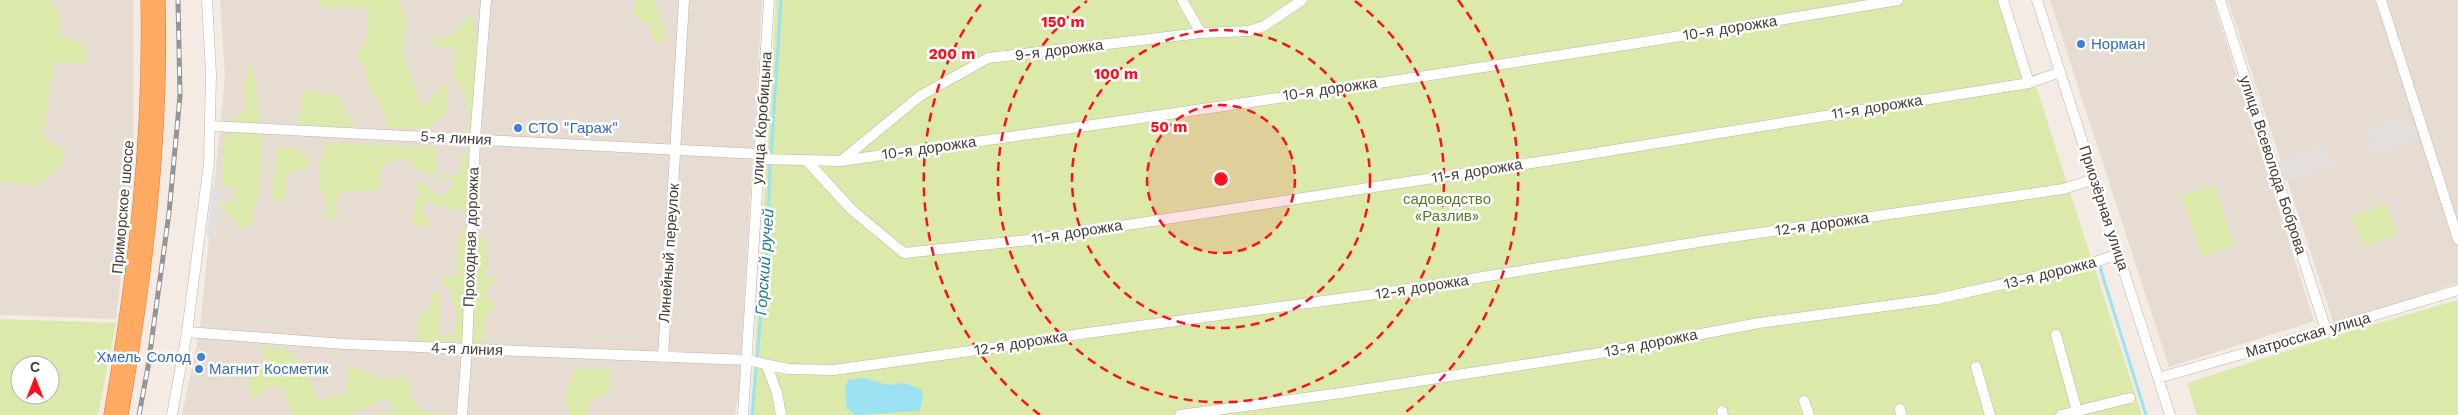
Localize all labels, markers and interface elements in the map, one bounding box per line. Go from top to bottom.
street label: 10-я дорожка [1682,12,1779,44]
text: 150 m [1041,13,1085,31]
place label: Норман [2091,35,2145,53]
street label: 9-я дорожка [1014,36,1105,64]
marker: Норман [2075,38,2087,50]
text: 200 m [929,45,975,63]
street label: улица Коробицына [748,50,776,185]
text: 100 m [1094,65,1138,83]
street label: 10-я дорожка [1282,73,1379,105]
street label: улица Всеволода Боброва [2236,73,2311,257]
street label: 11-я дорожка [1830,91,1924,123]
text: 50 m [1151,118,1187,136]
place label: СТО "Гараж" [528,119,618,137]
marker: СТО "Гараж" [512,122,524,134]
street label: 5-я линия [420,127,492,149]
street label: 10-я дорожка [881,132,978,164]
street label: Приморское шоссе [108,139,138,275]
street label: Приозёрная улица [2075,143,2133,273]
street label: 11-я дорожка [1430,155,1524,187]
street label: Проходная дорожка [460,166,482,307]
centre of rings [1212,170,1230,188]
street label: Линейный переулок [655,182,683,323]
park label: садоводство «Разлив» [1403,190,1491,225]
water label: Горский ручей [751,208,778,316]
street label: 12-я дорожка [1774,208,1870,239]
street label: 11-я дорожка [1030,216,1124,248]
street label: 13-я дорожка [2002,253,2099,293]
street label: 12-я дорожка [1374,271,1471,303]
street label: Матросская улица [2244,308,2373,361]
street label: 13-я дорожка [1603,325,1700,361]
street label: 12-я дорожка [973,327,1070,359]
street label: 4-я линия [431,339,503,359]
place label: Хмель Солод [97,348,191,366]
marker: Хмель Солод [195,351,207,363]
north arrow [10,355,60,405]
text: С [30,359,40,375]
place label: Магнит Косметик [209,360,329,378]
marker: Магнит Косметик [193,363,205,375]

